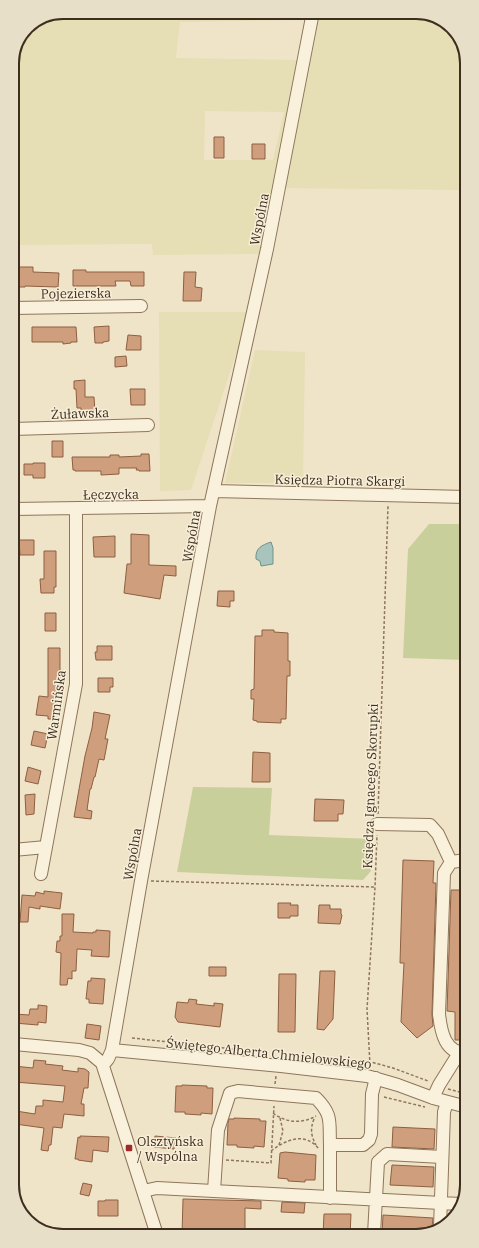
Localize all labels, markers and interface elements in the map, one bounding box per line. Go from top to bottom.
street label: Wspólna [246,191,273,247]
street label: Pojezierska [41,284,111,303]
street label: Żuławska [51,404,109,423]
street label: Księdza Piotra Skargi [275,471,405,490]
street label: Łęczycka [83,486,139,503]
street label: Wspólna [179,509,204,564]
street label: Warmińska [43,669,70,741]
street label: Księdza Ignacego Skorupki [359,703,382,869]
street label: Wspólna [120,827,145,882]
street label: Świętego Alberta Chmielowskiego [165,1034,372,1073]
place label: Olsztyńska / Wspólna [137,1133,204,1165]
marker: Olsztyńska / Wspólna [124,1143,134,1153]

